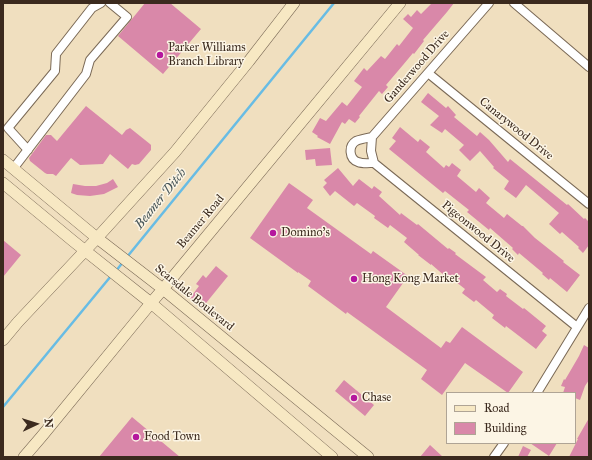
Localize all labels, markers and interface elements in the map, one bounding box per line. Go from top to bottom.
street label: Ganderwood Drive [381,27,453,107]
place label: Parker Williams Branch Library [168,41,246,69]
marker: Parker Williams Branch Library [155,50,165,60]
street label: Canarywood Drive [476,95,556,163]
water label: Beamer Ditch [132,166,190,232]
street label: Beamer Road [174,192,228,252]
street label: Pigeonwood Drive [439,198,517,266]
place label: Domino's [281,226,330,240]
marker: Domino's [268,228,278,238]
street label: Scarsdale Boulevard [152,262,236,334]
place label: Hong Kong Market [362,272,459,286]
marker: Hong Kong Market [349,274,359,284]
place label: Chase [362,391,391,405]
legend [446,392,576,444]
marker: Chase [349,393,359,403]
text: Road [484,401,510,415]
north arrow [16,404,56,444]
text: N [42,418,55,428]
text: Building [484,421,526,435]
place label: Food Town [144,430,200,444]
marker: Food Town [131,432,141,442]

